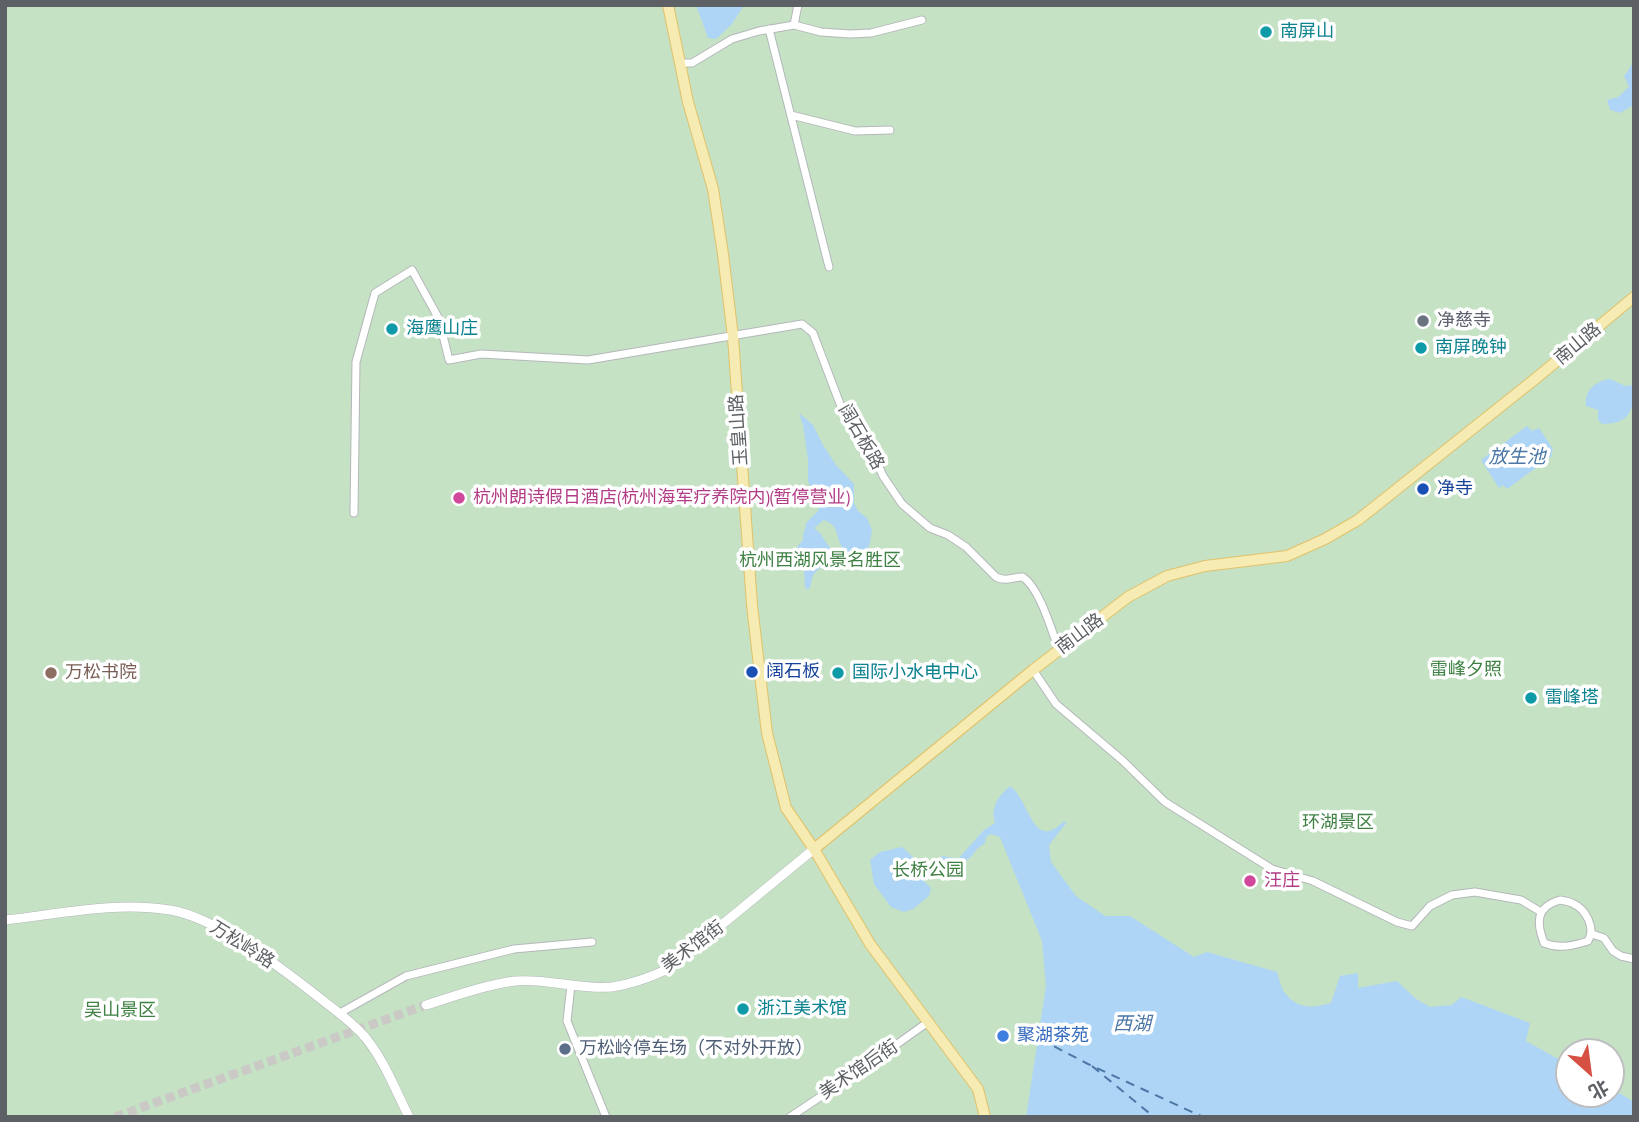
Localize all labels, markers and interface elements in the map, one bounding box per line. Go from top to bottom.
place label: 南屏山 [1280,21,1334,43]
marker: 南屏山 [1258,24,1274,40]
place label: 净慈寺 [1437,310,1491,332]
marker: 净慈寺 [1415,313,1431,329]
place label: 海鹰山庄 [406,318,478,340]
street label: 南山路 [1550,318,1606,370]
marker: 海鹰山庄 [384,321,400,337]
place label: 南屏晚钟 [1435,337,1507,359]
marker: 南屏晚钟 [1413,340,1429,356]
street label: 玉皇山路 [726,393,752,467]
street label: 阔石板路 [834,400,888,474]
water label: 放生池 [1489,447,1545,469]
place label: 净寺 [1437,478,1473,500]
marker: 净寺 [1415,481,1431,497]
place label: 杭州朗诗假日酒店(杭州海军疗养院内)(暂停营业) [473,487,850,509]
marker: 杭州朗诗假日酒店(杭州海军疗养院内)(暂停营业) [451,490,467,506]
park label: 杭州西湖风景名胜区 [739,550,901,572]
street label: 南山路 [1052,609,1108,659]
park label: 雷峰夕照 [1430,659,1502,681]
place label: 阔石板 [766,661,820,683]
place label: 万松书院 [65,662,137,684]
place label: 国际小水电中心 [852,662,978,684]
marker: 阔石板 [744,664,760,680]
marker: 万松书院 [43,665,59,681]
marker: 国际小水电中心 [830,665,846,681]
place label: 雷峰塔 [1545,687,1599,709]
marker: 雷峰塔 [1523,690,1539,706]
park label: 环湖景区 [1302,812,1374,834]
park label: 长桥公园 [892,860,964,882]
place label: 汪庄 [1264,870,1300,892]
marker: 汪庄 [1242,873,1258,889]
street label: 万松岭路 [206,917,278,973]
street label: 美术馆街 [658,917,728,977]
place label: 浙江美术馆 [757,998,847,1020]
park label: 吴山景区 [84,1000,156,1022]
marker: 浙江美术馆 [735,1001,751,1017]
water label: 西湖 [1113,1014,1151,1036]
place label: 聚湖茶苑 [1017,1025,1089,1047]
marker: 聚湖茶苑 [995,1028,1011,1044]
street label: 美术馆后街 [816,1036,902,1104]
place label: 万松岭停车场（不对外开放） [579,1038,813,1060]
north arrow [1555,1038,1625,1108]
marker: 万松岭停车场（不对外开放） [557,1041,573,1057]
text: 北 [1585,1075,1613,1105]

